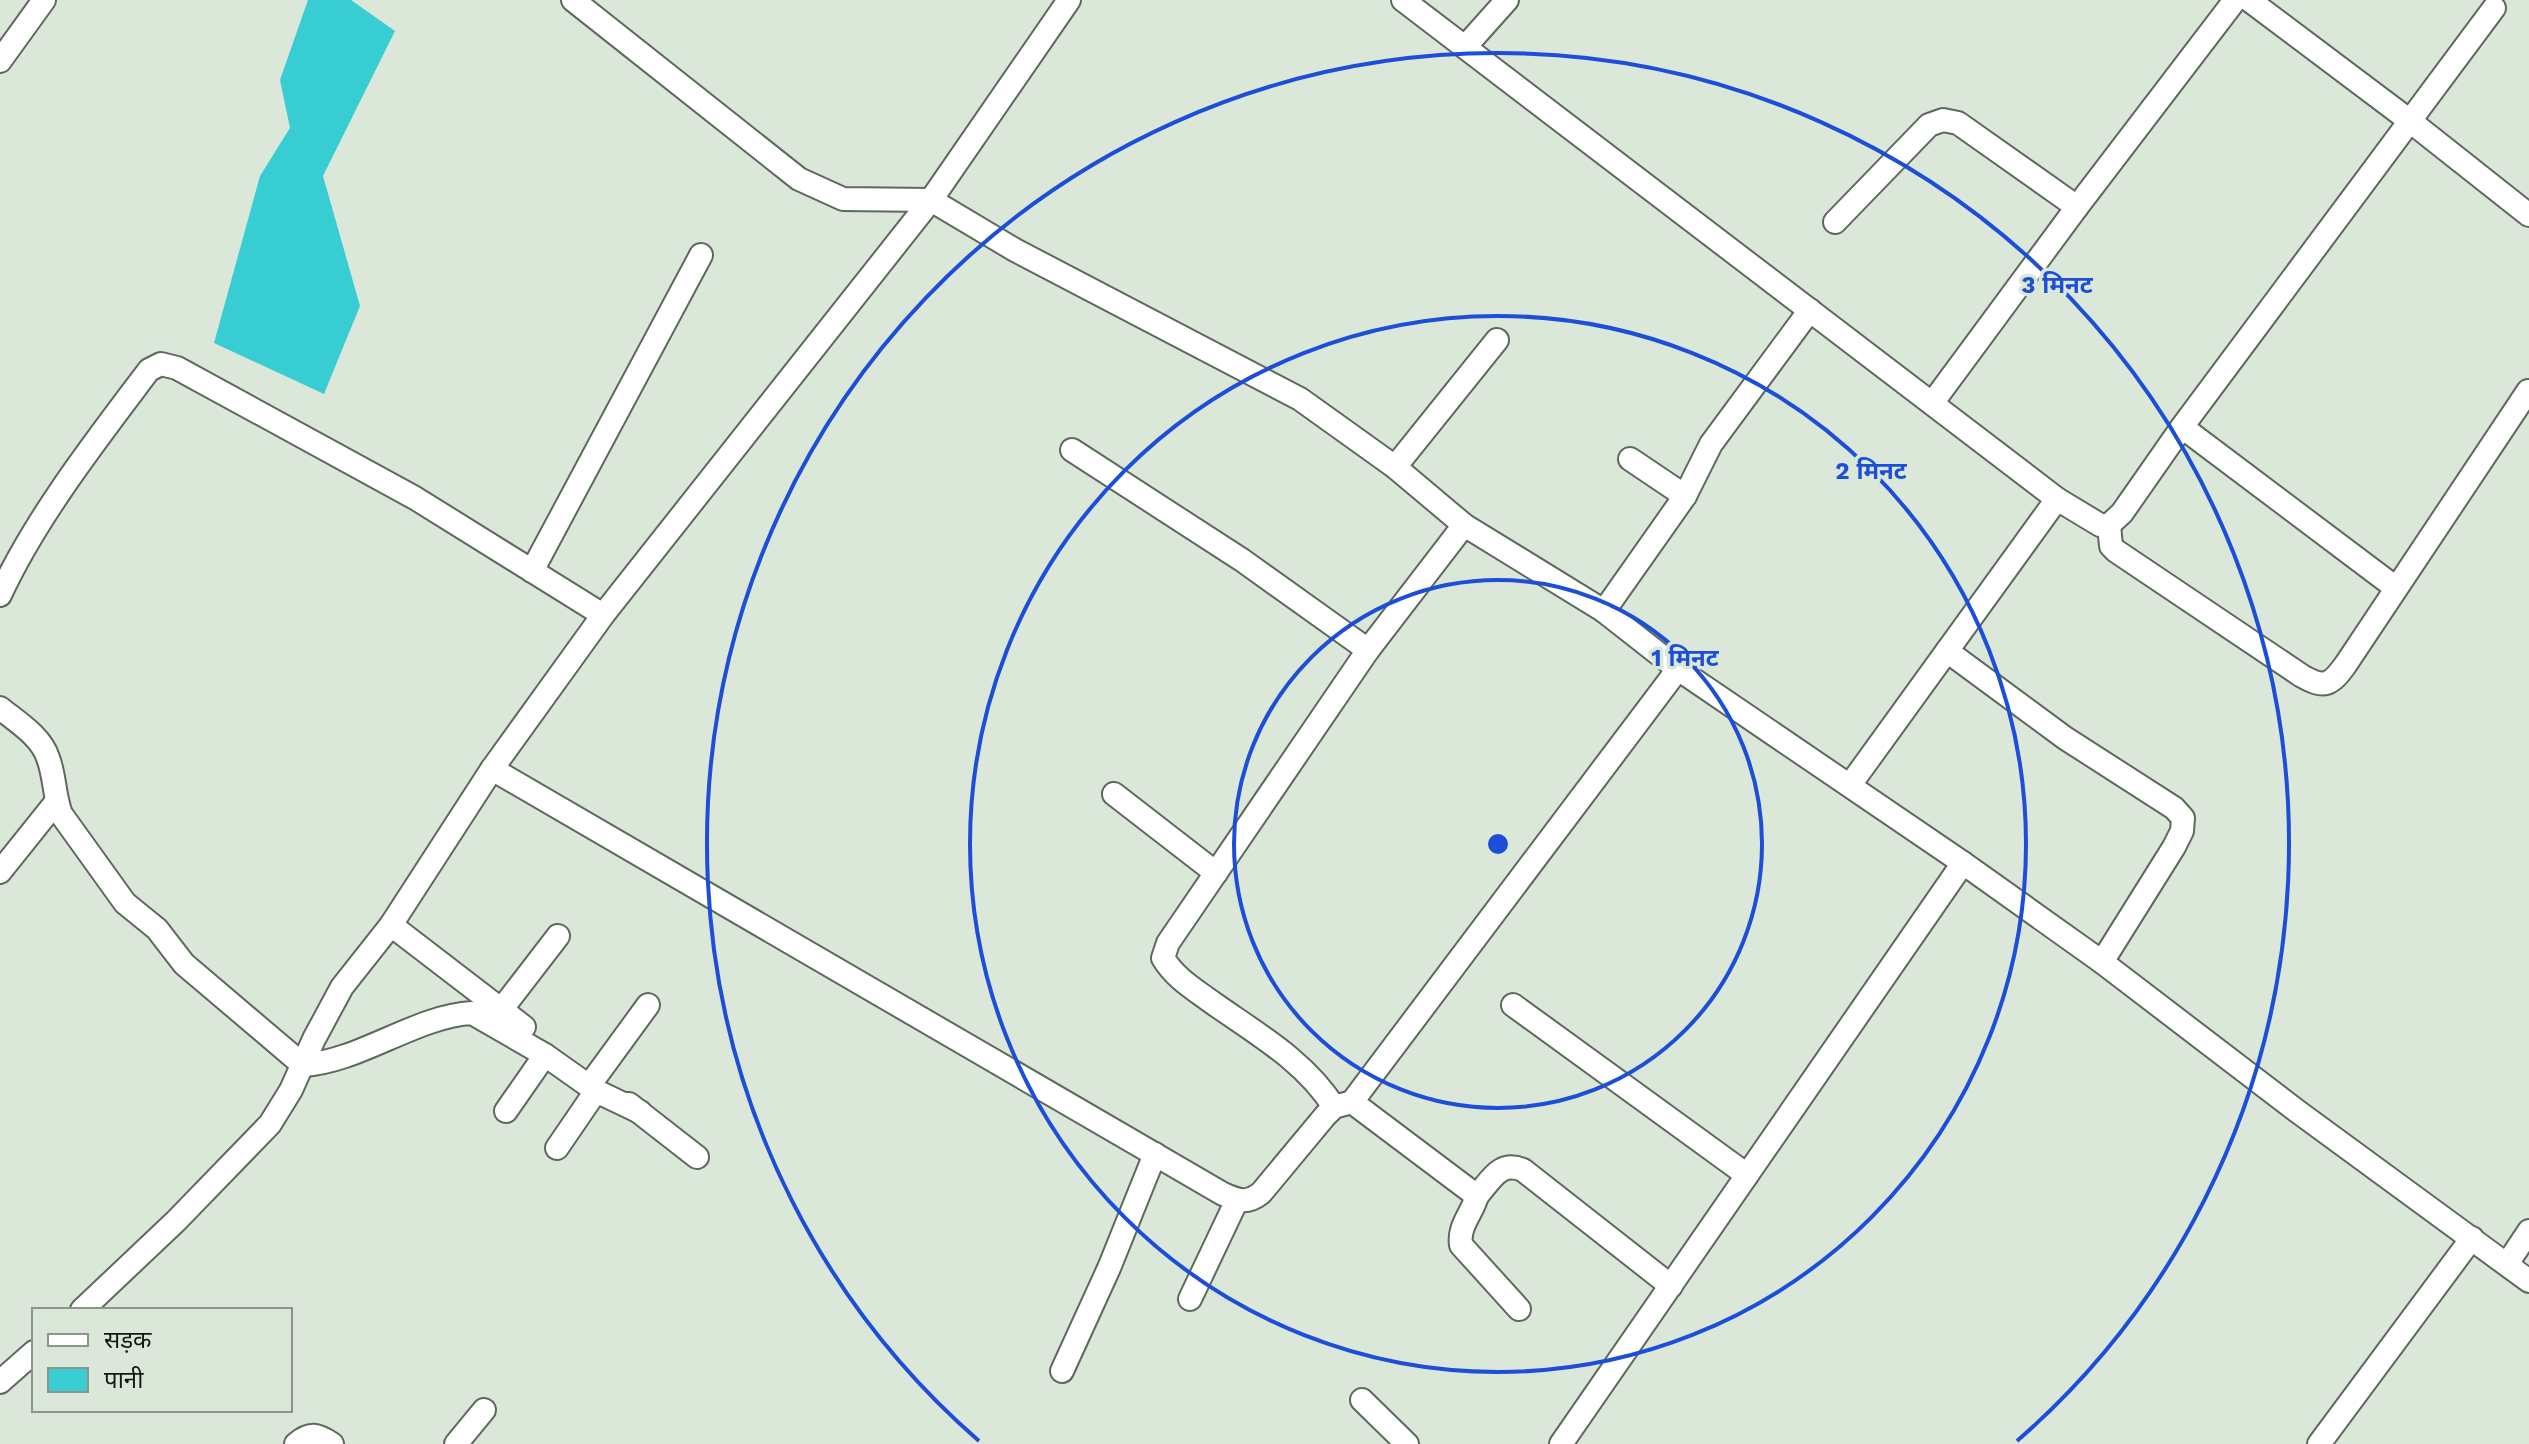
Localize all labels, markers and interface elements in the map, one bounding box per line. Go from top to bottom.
text: 3 मिनट [2021,271,2094,299]
text: 2 मिनट [1835,457,1908,485]
text: 1 मिनट [1651,644,1720,672]
centre of rings [1484,830,1512,858]
legend [32,1308,292,1412]
text: सड़क [104,1326,152,1354]
text: पानी [104,1366,144,1394]

